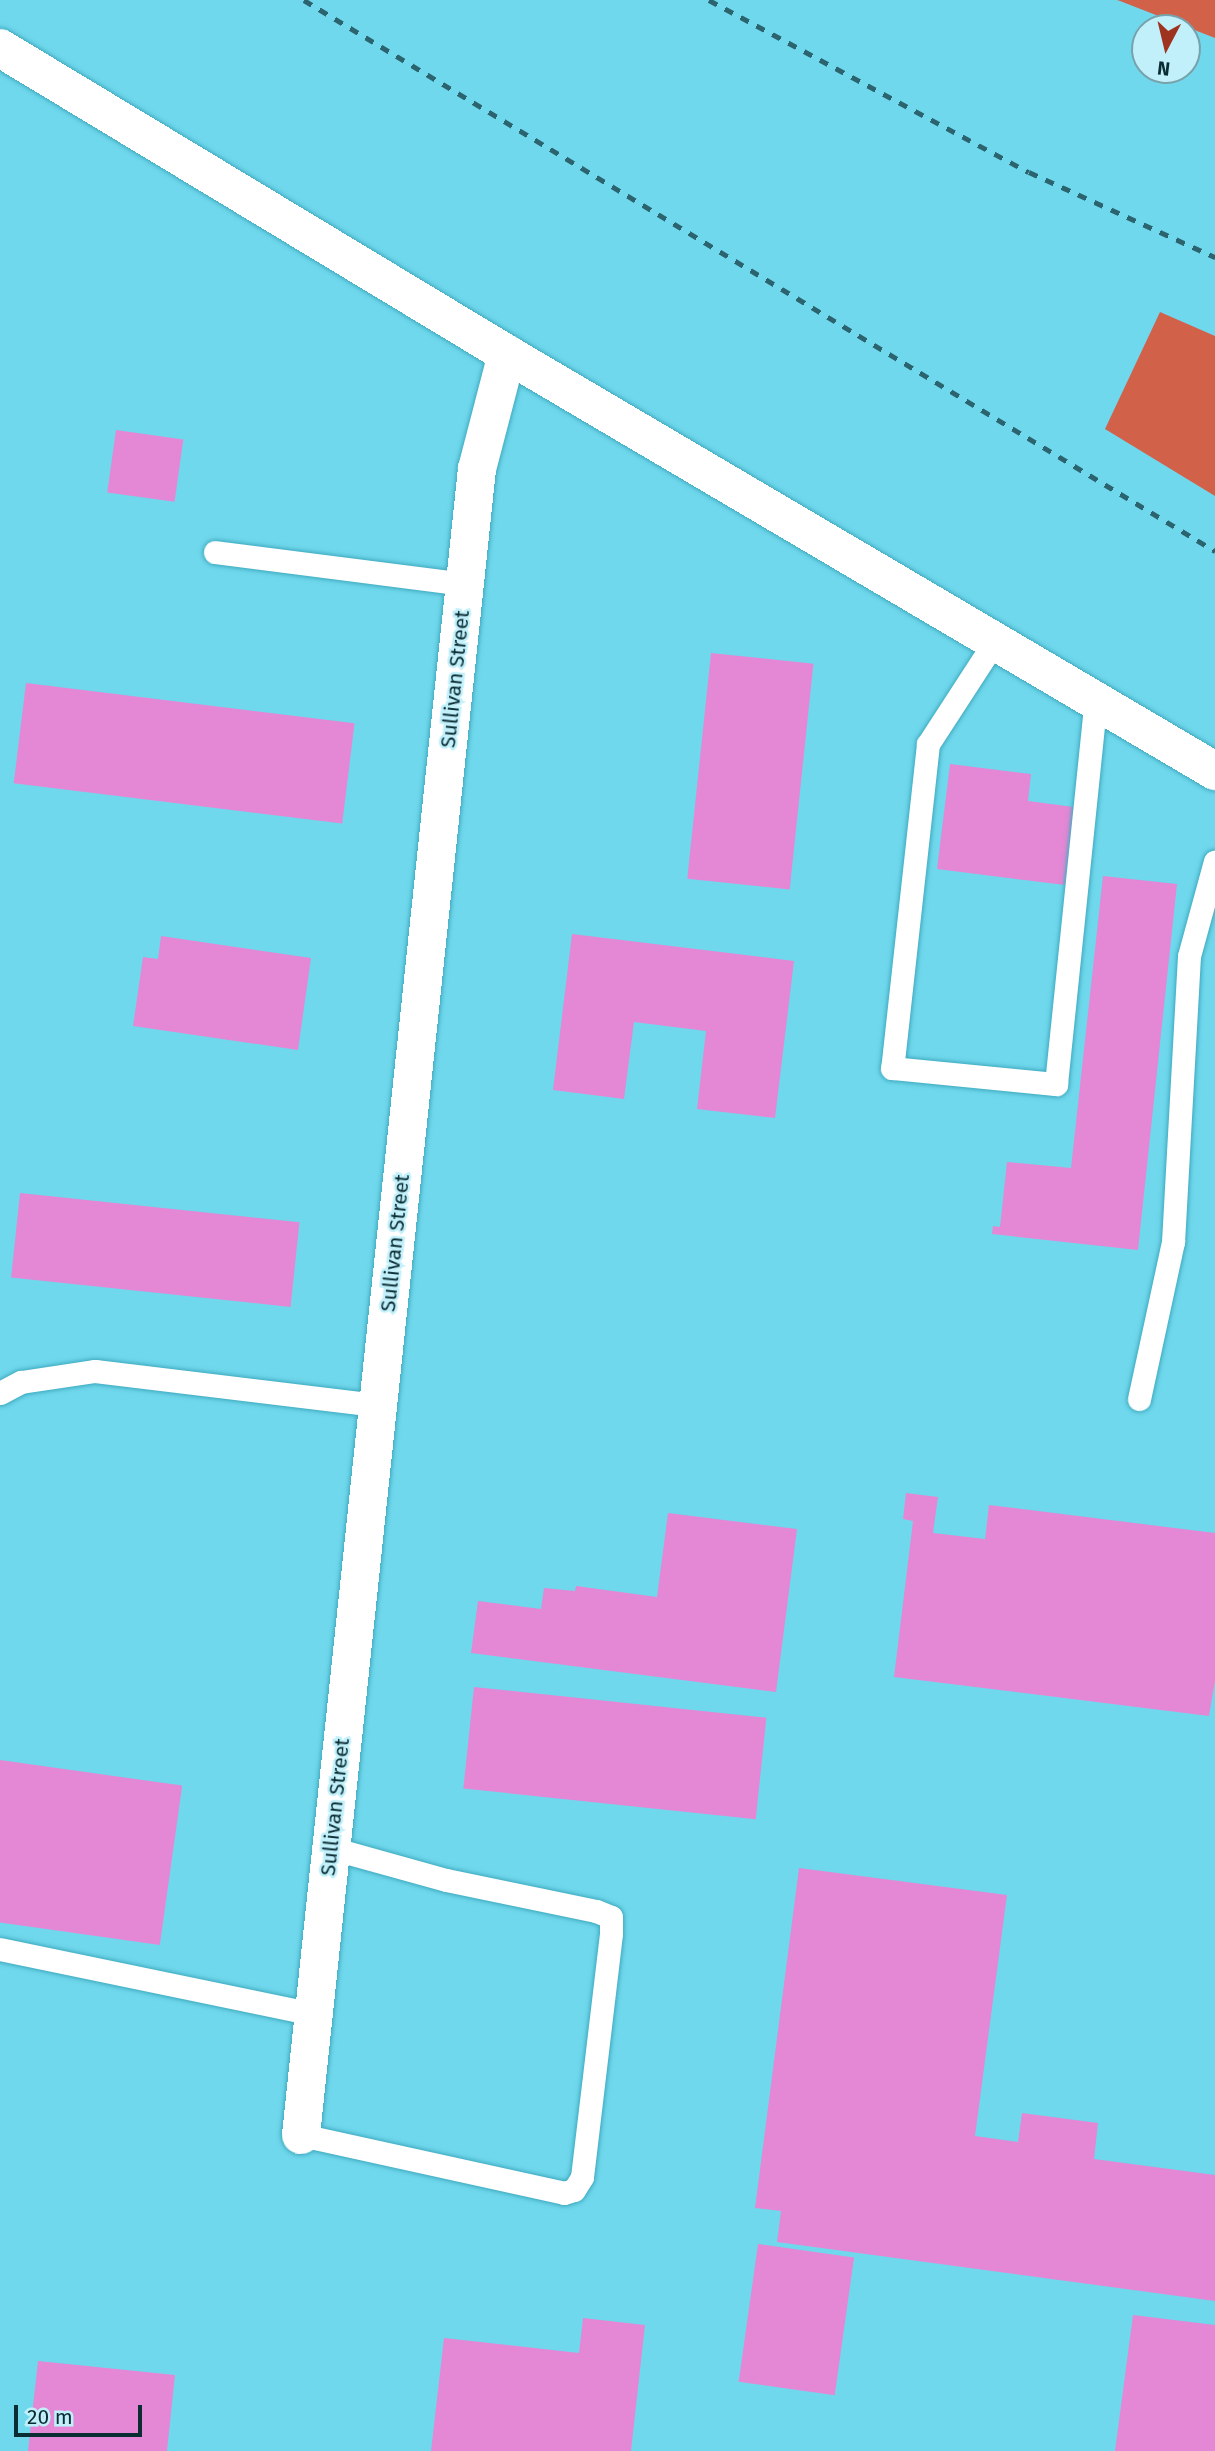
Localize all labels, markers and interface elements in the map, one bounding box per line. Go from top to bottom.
north arrow [1131,14,1201,84]
text: N [1156,56,1171,81]
street label: Sullivan Street [435,609,475,749]
street label: Sullivan Street [375,1173,415,1313]
street label: Sullivan Street [315,1737,355,1877]
scale bar [18,2392,145,2436]
text: 20 m [27,2404,73,2430]

